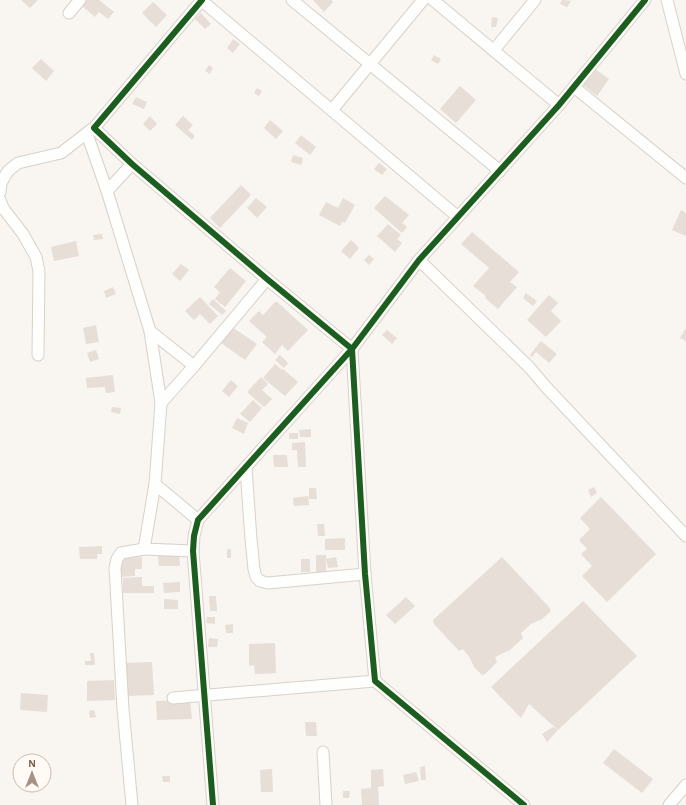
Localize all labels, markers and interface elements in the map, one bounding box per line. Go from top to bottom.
north arrow [12,753,52,793]
text: N [28,758,36,769]

